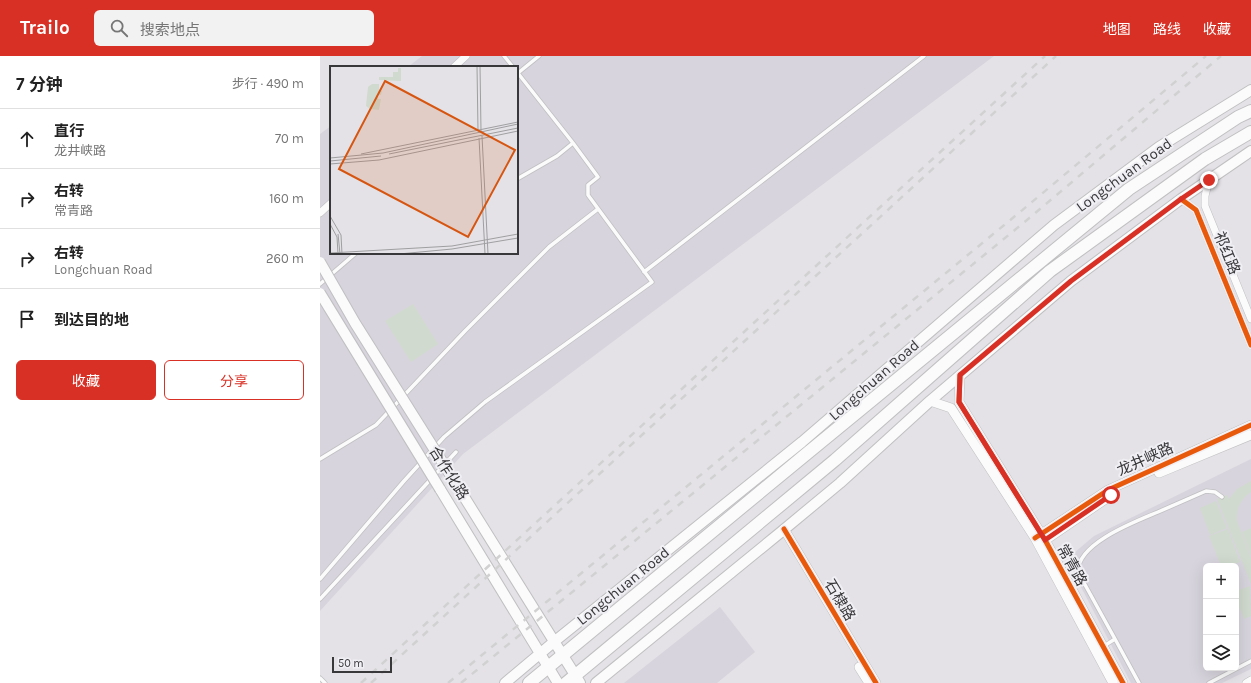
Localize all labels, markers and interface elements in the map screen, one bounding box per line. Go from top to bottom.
search box [94,10,374,46]
text: Trailo [20,17,70,39]
icon: search [108,17,130,39]
text: 搜索地点 [140,21,200,39]
text: 地图 [1103,21,1131,38]
text: 路线 [1153,21,1181,38]
text: 收藏 [1203,21,1231,38]
inset map [330,66,518,254]
text: 7 分钟 [16,74,63,94]
text: 步行 · 490 m [232,76,304,91]
text: 直行 [54,122,84,140]
icon: ahead [16,128,38,150]
text: 70 m [275,131,304,146]
street label: Longchuan Road [1073,134,1175,216]
text: 龙井峡路 [54,143,106,158]
route end [1200,171,1218,189]
text: 右转 [54,182,84,200]
icon: right [16,188,38,210]
text: 160 m [269,191,304,206]
text: 常青路 [54,203,93,218]
street label: 祁红路 [1210,229,1244,277]
text: 右转 [54,244,84,262]
icon: right [16,248,38,270]
text: 260 m [266,251,304,266]
text: Longchuan Road [54,262,153,277]
icon: arrive [16,308,38,330]
text: 到达目的地 [54,311,129,329]
street label: Longchuan Road [825,336,923,424]
button: 收藏 [16,360,156,400]
button: 分享 [164,360,304,400]
street label: 龙井峡路 [1114,439,1176,479]
street label: 合作化路 [425,443,473,503]
route start [1102,486,1120,504]
street label: 常青路 [1053,541,1091,589]
street label: Longchuan Road [573,543,673,629]
map controls [1203,563,1239,671]
button: + [1203,563,1239,599]
street label: 石棣路 [821,576,859,624]
button: − [1203,599,1239,635]
button: layers [1203,635,1239,671]
scale bar [332,655,392,674]
text: 50 m [338,657,364,670]

